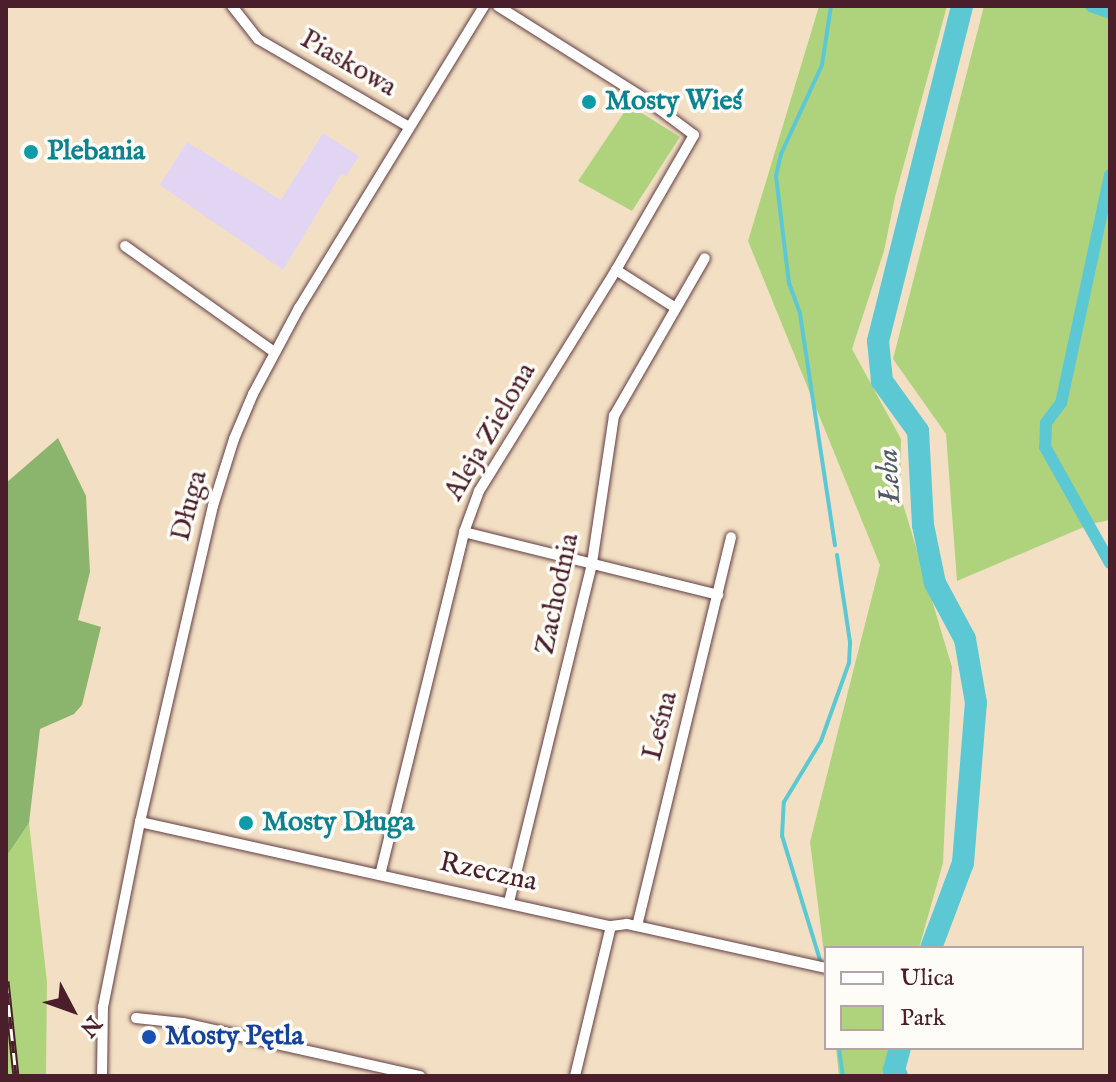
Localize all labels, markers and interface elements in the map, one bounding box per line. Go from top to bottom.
street label: Piaskowa [294,23,402,105]
place label: Mosty Wieś [605,85,742,119]
marker: Mosty Wieś [580,93,598,111]
place label: Plebania [47,135,145,169]
marker: Plebania [22,143,40,161]
street label: Aleja Zielona [438,357,544,507]
water label: Łeba [871,448,909,504]
street label: Długa [164,467,216,545]
street label: Zachodnia [529,530,587,658]
street label: Leśna [636,688,686,764]
place label: Mosty Długa [262,806,414,840]
marker: Mosty Długa [237,814,255,832]
street label: Rzeczna [436,846,540,900]
legend [824,946,1084,1050]
text: Ulica [900,963,954,994]
north arrow [32,970,112,1050]
text: Park [900,1003,946,1034]
text: N [73,1009,107,1042]
place label: Mosty Pętla [165,1020,304,1054]
marker: Mosty Pętla [140,1028,158,1046]

